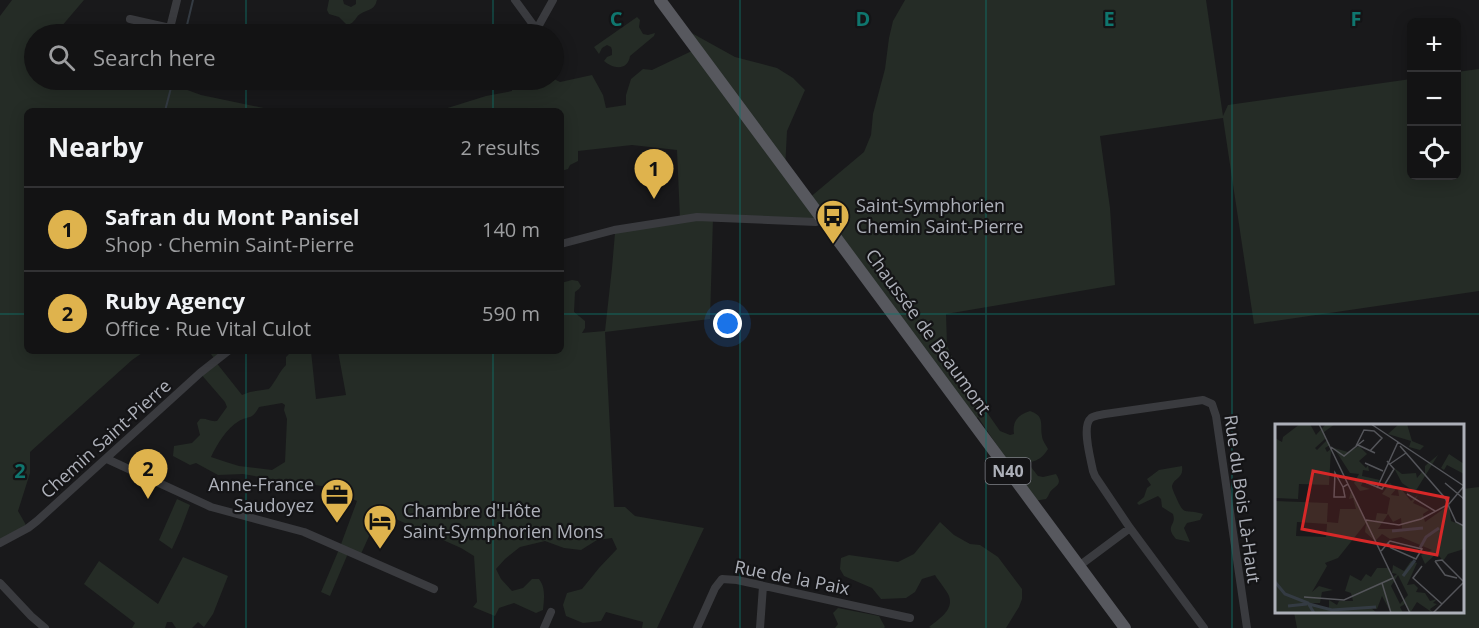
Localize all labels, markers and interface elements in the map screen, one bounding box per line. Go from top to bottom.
text: C [610,5,623,32]
text: D [856,5,870,32]
text: E [1103,5,1115,32]
text: F [1351,5,1361,32]
map controls [1407,18,1461,180]
button: + [1407,18,1461,72]
search box [24,24,564,90]
icon: search [45,41,78,74]
text: Search here [93,42,216,72]
button: − [1407,72,1461,126]
button: locate [1407,126,1461,180]
text: Nearby [48,129,143,165]
text: 2 results [460,134,540,161]
pin: 1 [634,150,674,199]
place label: Saint-Symphorien Chemin Saint-Pierre [856,193,1023,238]
bus stop icon: Saint-Symphorien Chemin Saint-Pierre [815,198,851,245]
text: Safran du Mont Panisel [105,201,359,231]
text: 1 [62,216,73,243]
text: 140 m [482,216,540,243]
text: Shop · Chemin Saint-Pierre [105,231,354,258]
street label: Chaussée de Beaumont [861,244,997,419]
text: Ruby Agency [105,285,245,315]
text: 2 [62,300,73,327]
text: 590 m [482,300,540,327]
your location [713,309,742,338]
text: Office · Rue Vital Culot [105,315,311,342]
street label: Chemin Saint-Pierre [35,373,176,503]
street label: Rue du Bois Là-Haut [1219,413,1267,585]
inset map [1275,424,1464,613]
pin: 2 [128,450,168,499]
text: 2 [14,457,26,484]
road number: N40 [986,458,1030,484]
place label: Anne-France Saudoyez [208,472,314,517]
office icon: Anne-France Saudoyez [319,477,355,524]
place label: Chambre d'Hôte Saint-Symphorien Mons [403,498,603,543]
hotel icon: Chambre d'Hôte Saint-Symphorien Mons [362,503,398,550]
street label: Rue de la Paix [733,554,852,600]

